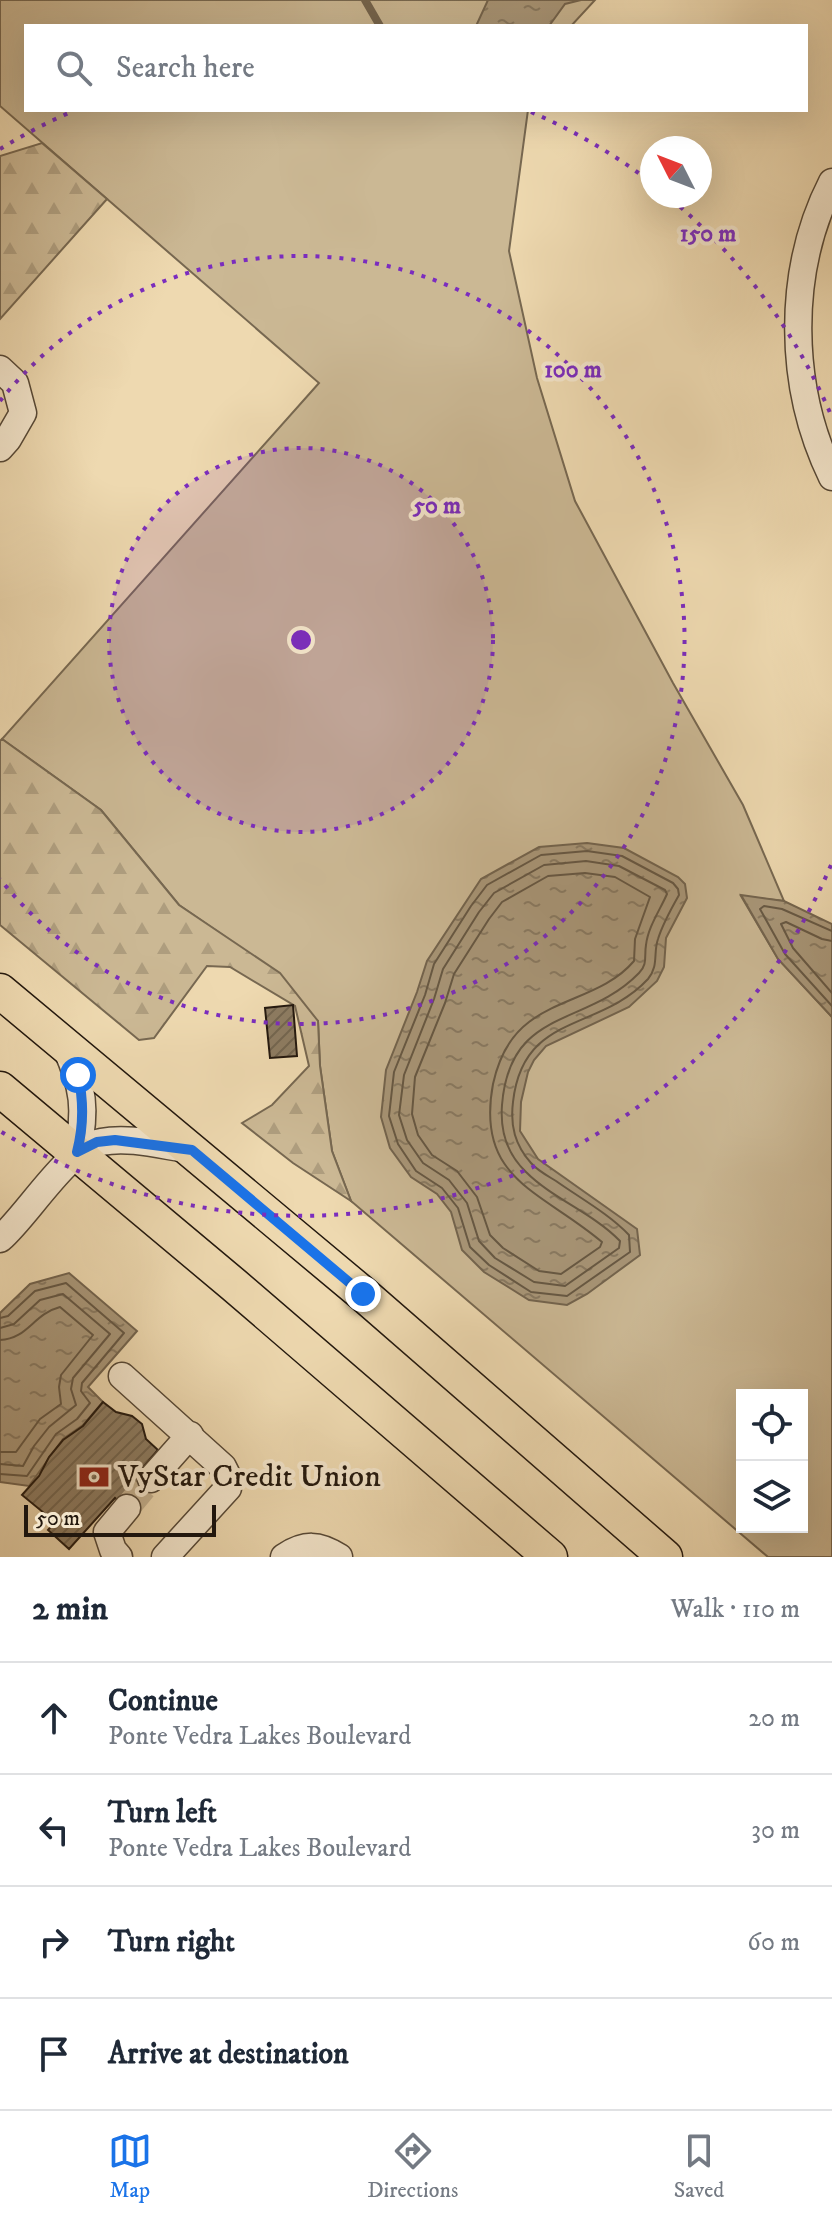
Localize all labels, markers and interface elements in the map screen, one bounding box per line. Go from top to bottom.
search box [24,24,808,112]
icon: search [52,46,96,90]
text: Search here [116,50,255,87]
north arrow [640,136,712,208]
text: 150 m [680,219,736,249]
text: 100 m [544,355,602,385]
text: 50 m [412,491,461,521]
centre of rings [287,626,315,654]
route start [60,1057,96,1093]
route end [345,1276,381,1312]
map controls [736,1389,808,1533]
button: locate [736,1389,808,1461]
place label: VyStar Credit Union [117,1457,381,1497]
bank icon: VyStar Credit Union [77,1460,111,1494]
button: layers [736,1461,808,1533]
scale bar [24,1501,216,1537]
text: 50 m [36,1505,80,1532]
text: 2 min [32,1588,108,1630]
text: Walk · 110 m [670,1593,800,1626]
text: Continue [108,1683,218,1720]
icon: ahead [32,1696,76,1740]
text: 20 m [748,1702,800,1735]
text: Ponte Vedra Lakes Boulevard [108,1720,411,1753]
text: Turn left [108,1795,217,1832]
icon: left [32,1808,76,1852]
text: 30 m [751,1814,800,1847]
text: Ponte Vedra Lakes Boulevard [108,1832,411,1865]
icon: right [32,1920,76,1964]
text: Turn right [108,1924,235,1961]
text: 60 m [747,1926,800,1959]
icon: arrive [32,2032,76,2076]
text: Arrive at destination [108,2036,349,2073]
tab: Map [108,2129,152,2204]
tab: Directions [367,2129,458,2204]
tab: Saved [674,2129,724,2204]

